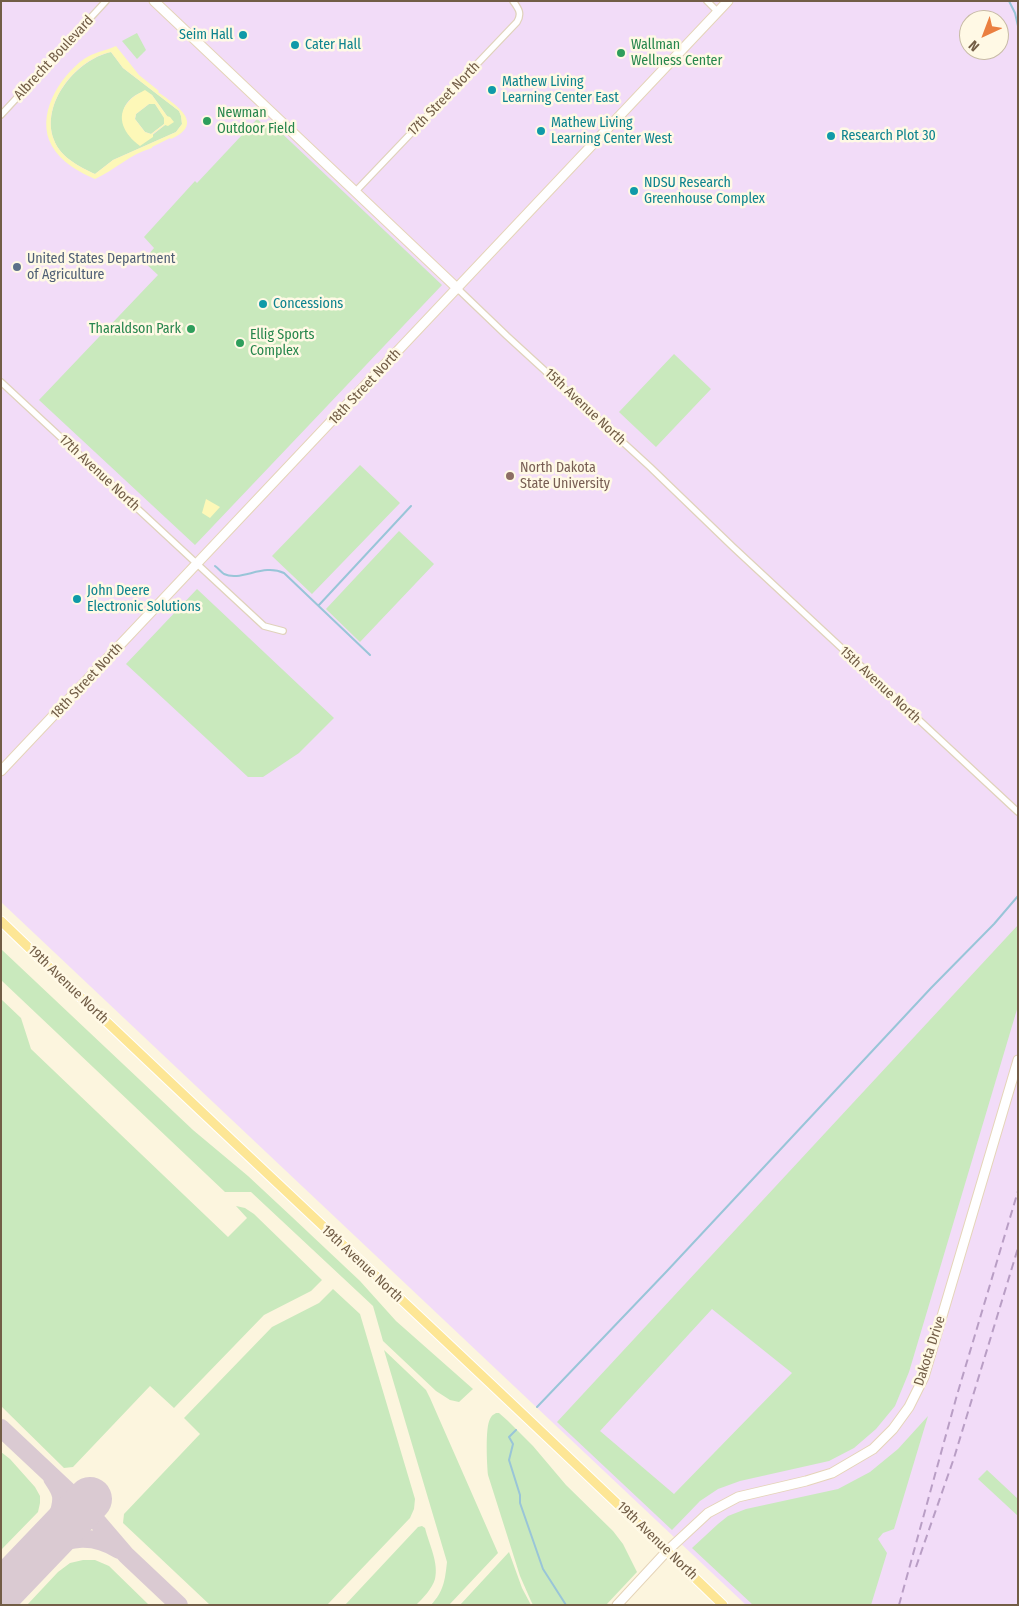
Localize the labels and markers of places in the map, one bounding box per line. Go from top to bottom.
place label: Seim Hall [179,27,233,43]
marker: Seim Hall [237,29,249,41]
place label: Cater Hall [305,37,361,53]
place label: Wallman Wellness Center [631,37,722,70]
marker: Cater Hall [289,39,301,51]
marker: Wallman Wellness Center [615,47,627,59]
place label: Mathew Living Learning Center East [502,74,619,106]
marker: Mathew Living Learning Center East [486,84,498,96]
place label: Newman Outdoor Field [217,105,295,138]
marker: Newman Outdoor Field [201,115,213,127]
place label: Mathew Living Learning Center West [551,115,672,148]
marker: Mathew Living Learning Center West [535,125,547,137]
place label: Research Plot 30 [841,128,936,144]
marker: Research Plot 30 [825,130,837,142]
place label: NDSU Research Greenhouse Complex [644,175,765,208]
marker: NDSU Research Greenhouse Complex [628,185,640,197]
place label: United States Department of Agriculture [27,251,175,284]
marker: United States Department of Agriculture [11,261,23,273]
place label: Concessions [273,296,343,312]
marker: Concessions [257,298,269,310]
place label: Tharaldson Park [89,321,181,337]
marker: Tharaldson Park [185,323,197,335]
place label: Ellig Sports Complex [250,327,314,360]
marker: Ellig Sports Complex [234,337,246,349]
place label: North Dakota State University [520,460,610,492]
marker: North Dakota State University [504,470,516,482]
place label: John Deere Electronic Solutions [87,583,201,616]
marker: John Deere Electronic Solutions [71,593,83,605]

